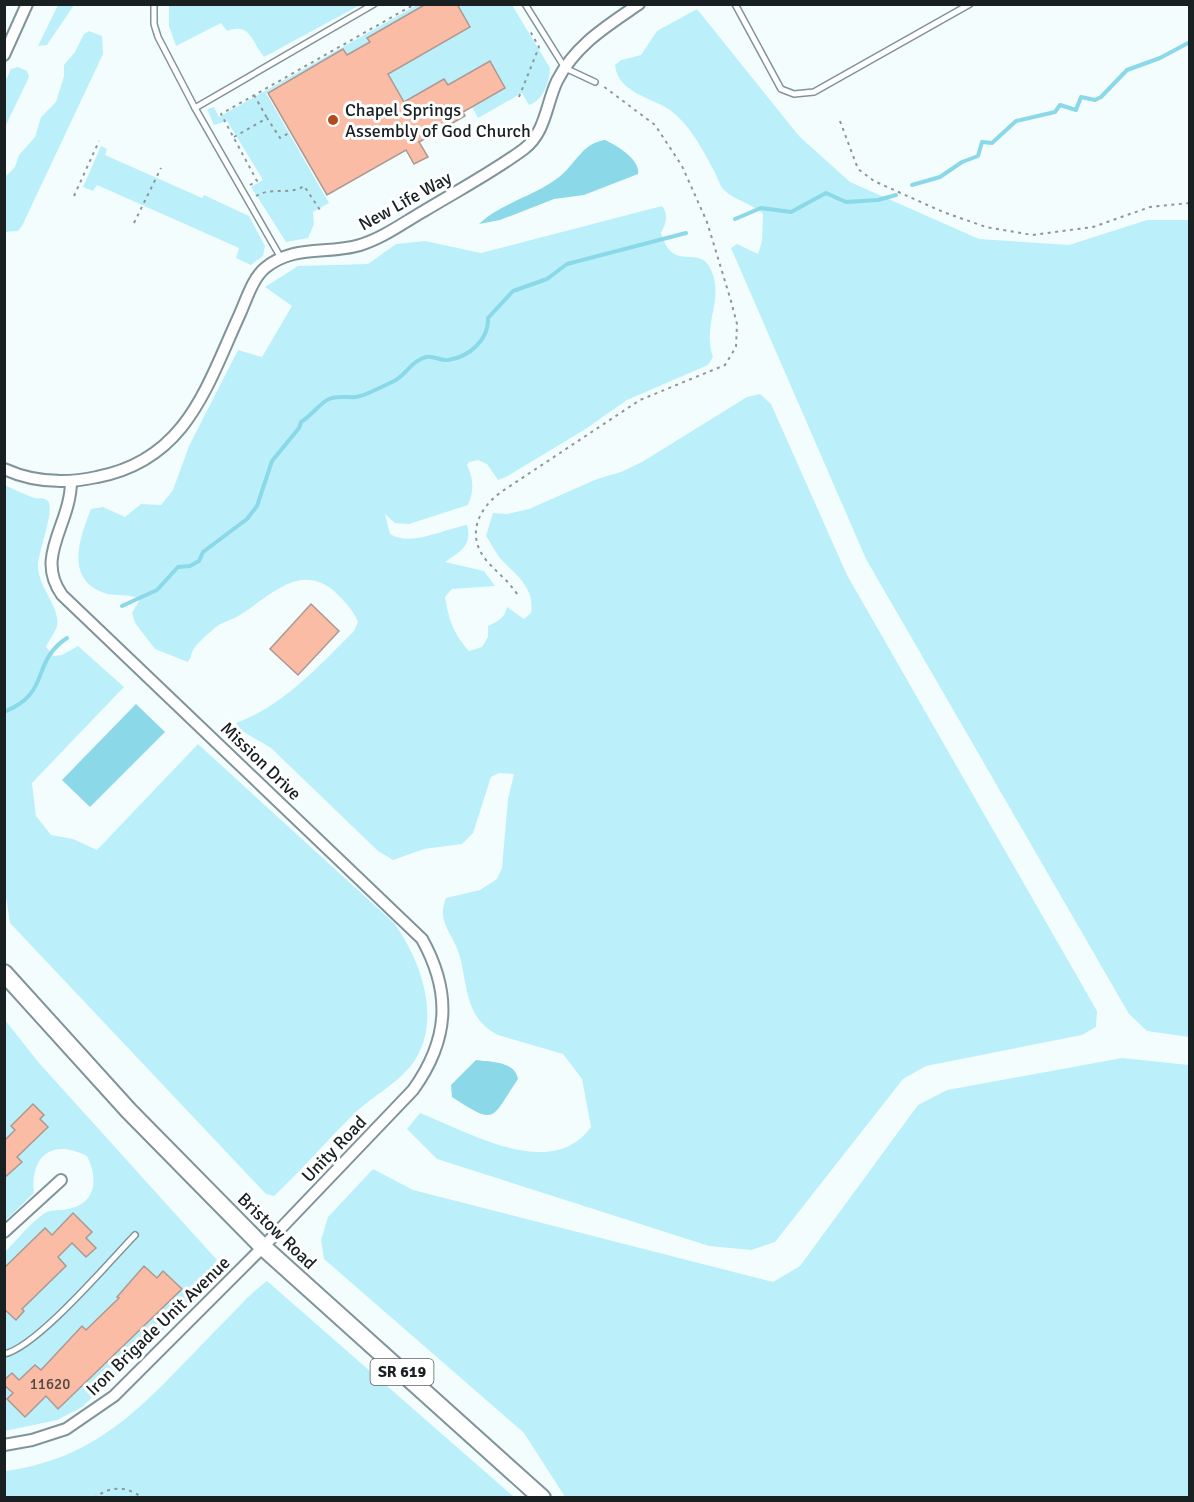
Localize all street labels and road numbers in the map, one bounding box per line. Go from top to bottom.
street label: New Life Way [355,166,456,235]
street label: Mission Drive [216,717,306,805]
street label: Unity Road [297,1111,371,1187]
street label: Bristow Road [233,1188,321,1274]
street label: Iron Brigade Unit Avenue [82,1252,234,1400]
road number: SR 619 [370,1359,434,1385]

